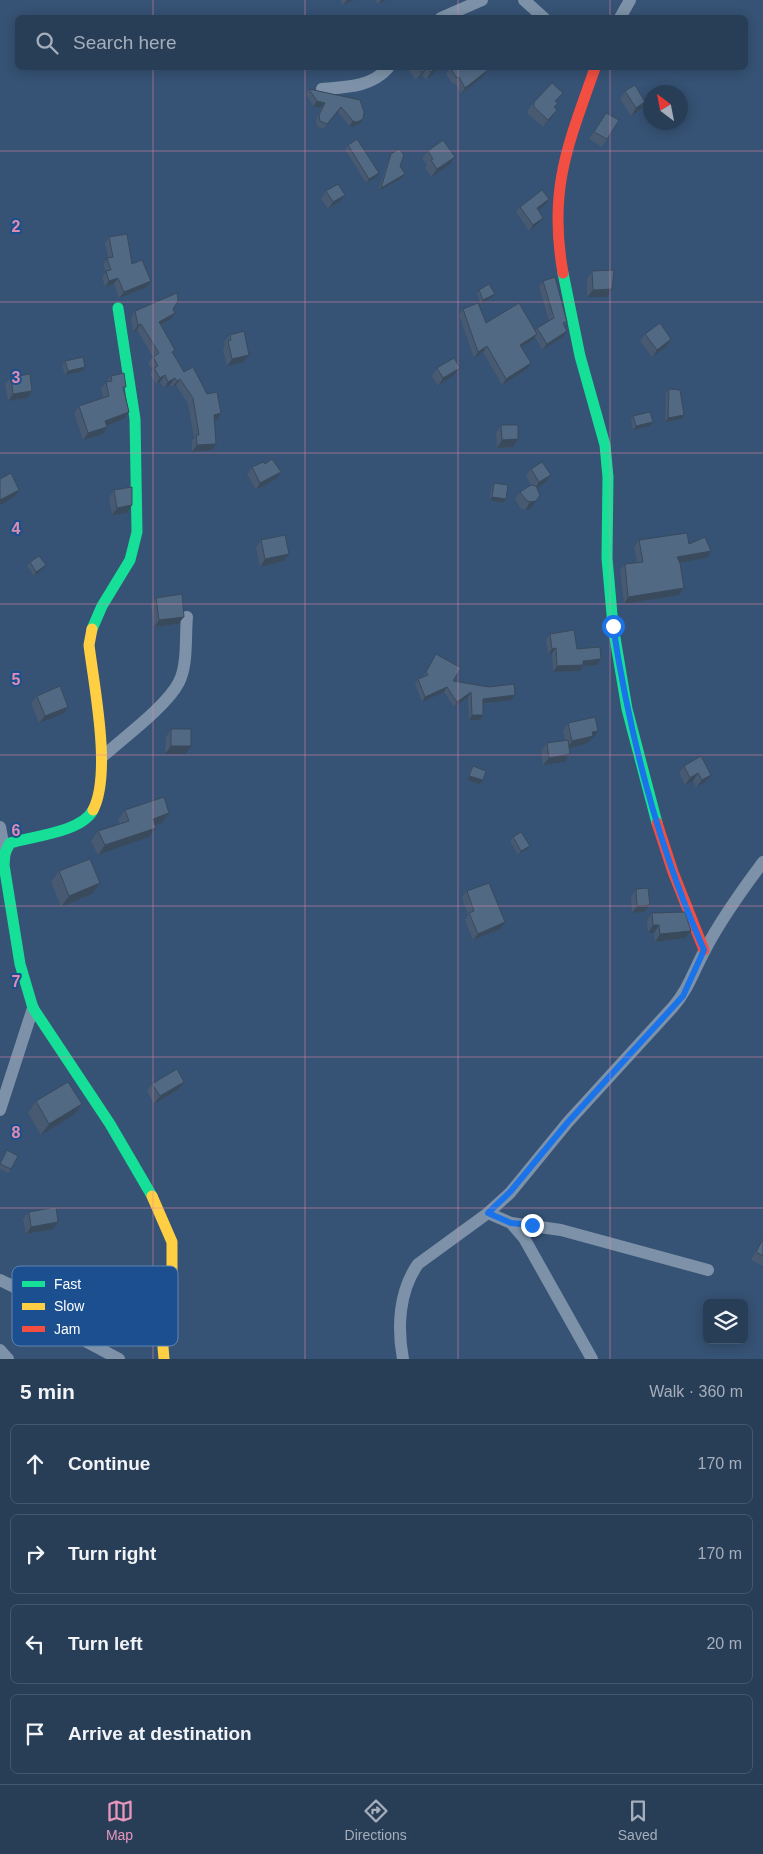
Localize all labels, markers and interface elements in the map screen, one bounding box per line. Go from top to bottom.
search box [15,15,748,70]
icon: search [33,29,61,57]
text: Search here [73,32,177,53]
north arrow [643,85,688,130]
text: 2 [12,218,21,235]
text: 3 [12,369,21,386]
text: 4 [12,520,21,537]
route start [602,615,625,638]
text: 5 [12,671,21,688]
text: 6 [12,822,21,839]
text: 7 [12,973,21,990]
text: 8 [12,1124,21,1141]
route end [521,1214,544,1237]
legend [12,1266,178,1346]
text: Fast [54,1276,81,1292]
text: Slow [54,1298,85,1314]
map controls [703,1299,748,1344]
button: layers [703,1299,748,1344]
text: Jam [54,1321,80,1337]
text: 5 min [20,1380,75,1403]
text: Walk · 360 m [649,1383,743,1400]
icon: ahead [21,1450,49,1478]
text: Continue [68,1453,150,1474]
text: 170 m [698,1455,742,1472]
icon: right [21,1540,49,1568]
text: Turn right [68,1543,156,1564]
text: 170 m [698,1545,742,1562]
icon: left [21,1630,49,1658]
text: Turn left [68,1633,143,1654]
text: 20 m [706,1635,742,1652]
icon: arrive [21,1720,49,1748]
text: Arrive at destination [68,1723,252,1744]
tab: Map [106,1797,134,1843]
tab: Directions [345,1797,407,1843]
tab: Saved [618,1797,657,1843]

